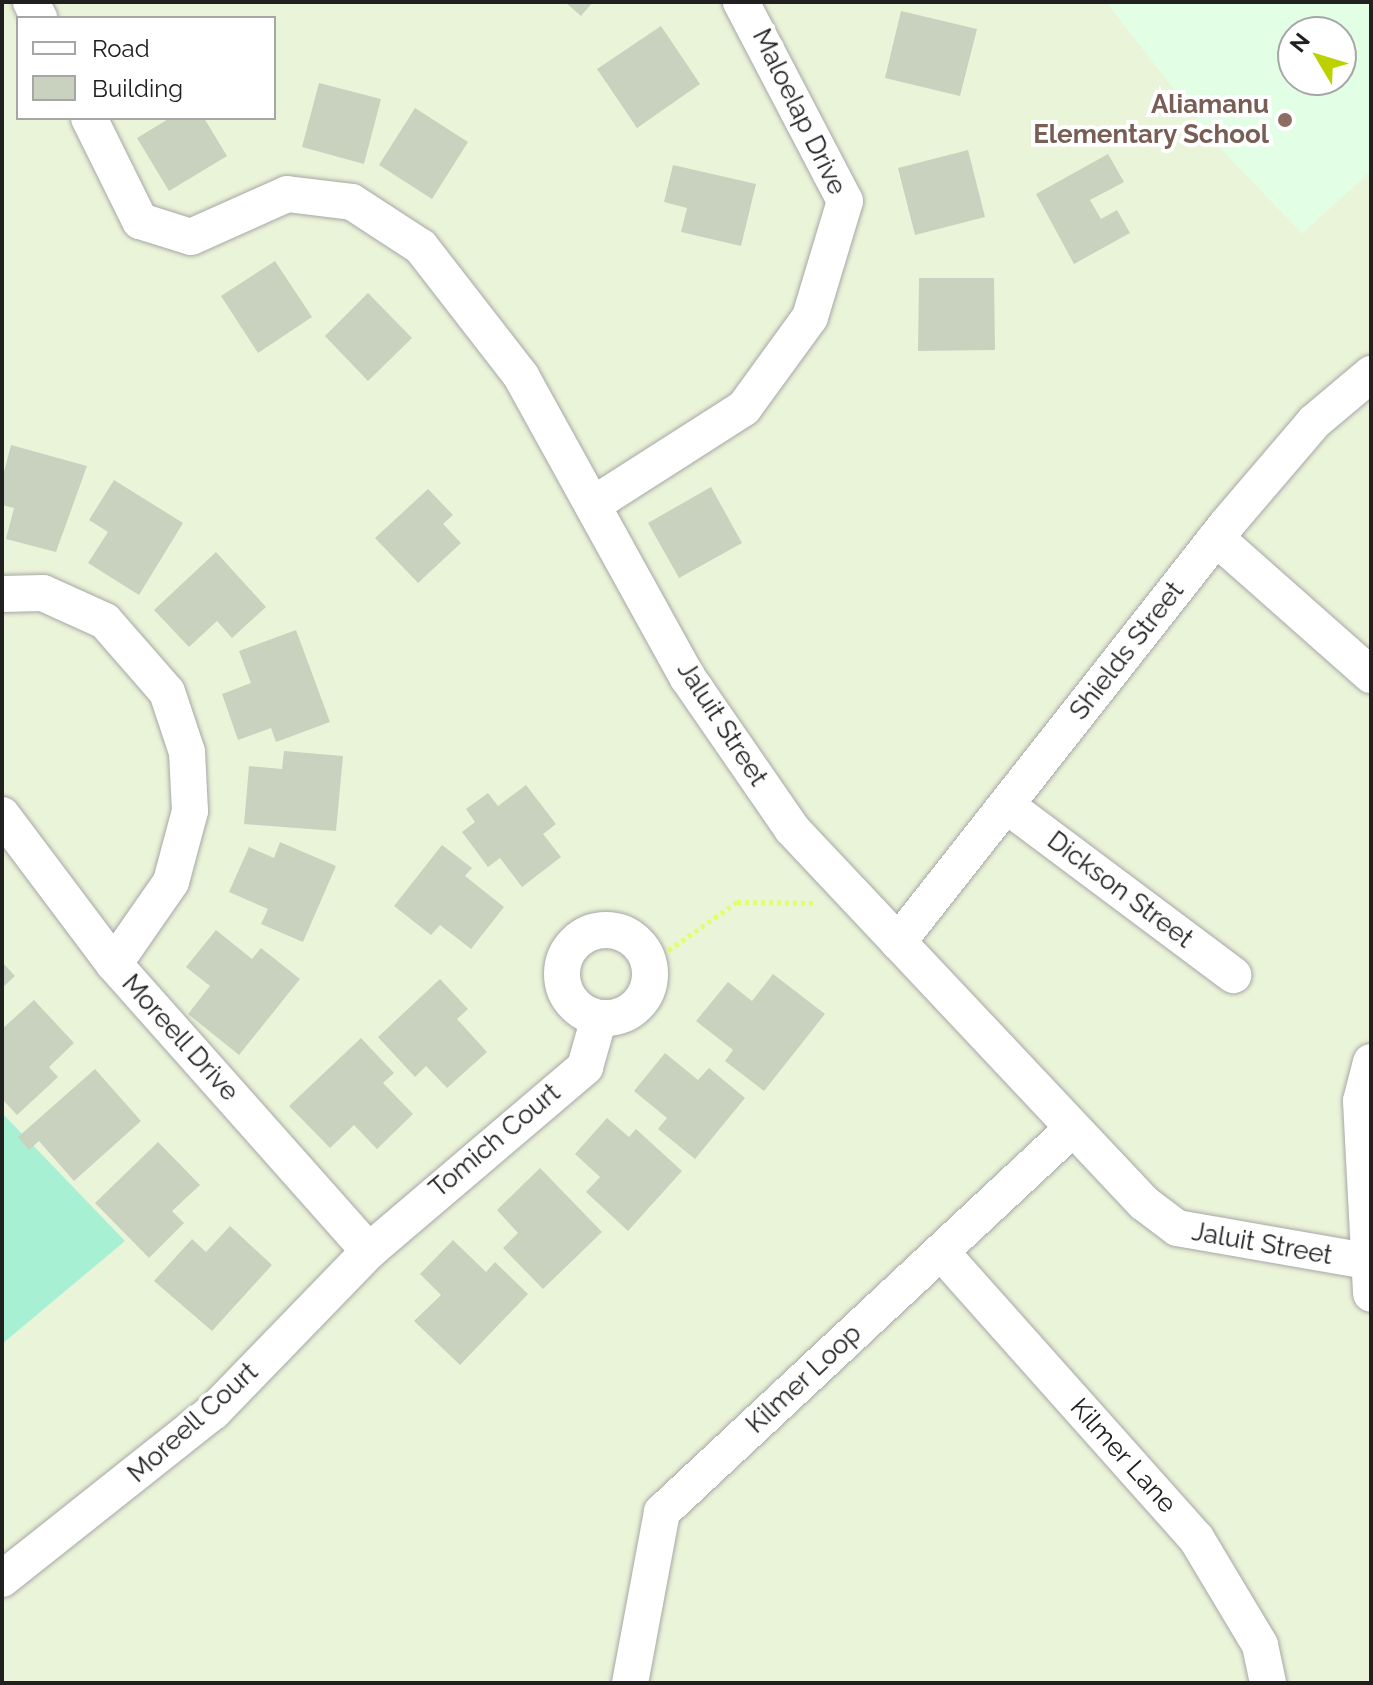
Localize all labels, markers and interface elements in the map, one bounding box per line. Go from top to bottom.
legend [16,16,276,120]
north arrow [1277,16,1357,96]
street label: Maloelap Drive [745,24,853,200]
text: N [1284,28,1315,57]
text: Road [92,34,150,63]
text: Building [92,74,183,103]
place label: Aliamanu Elementary School [1033,89,1269,150]
marker: Aliamanu Elementary School [1276,111,1294,129]
street label: Shields Street [1063,576,1191,726]
street label: Jaluit Street [670,656,774,792]
street label: Dickson Street [1041,825,1199,955]
street label: Moreell Drive [115,968,245,1108]
street label: Tomich Court [423,1077,567,1205]
street label: Jaluit Street [1189,1216,1335,1272]
street label: Kilmer Loop [740,1318,868,1440]
street label: Moreell Court [121,1356,265,1490]
street label: Kilmer Lane [1063,1392,1183,1520]

